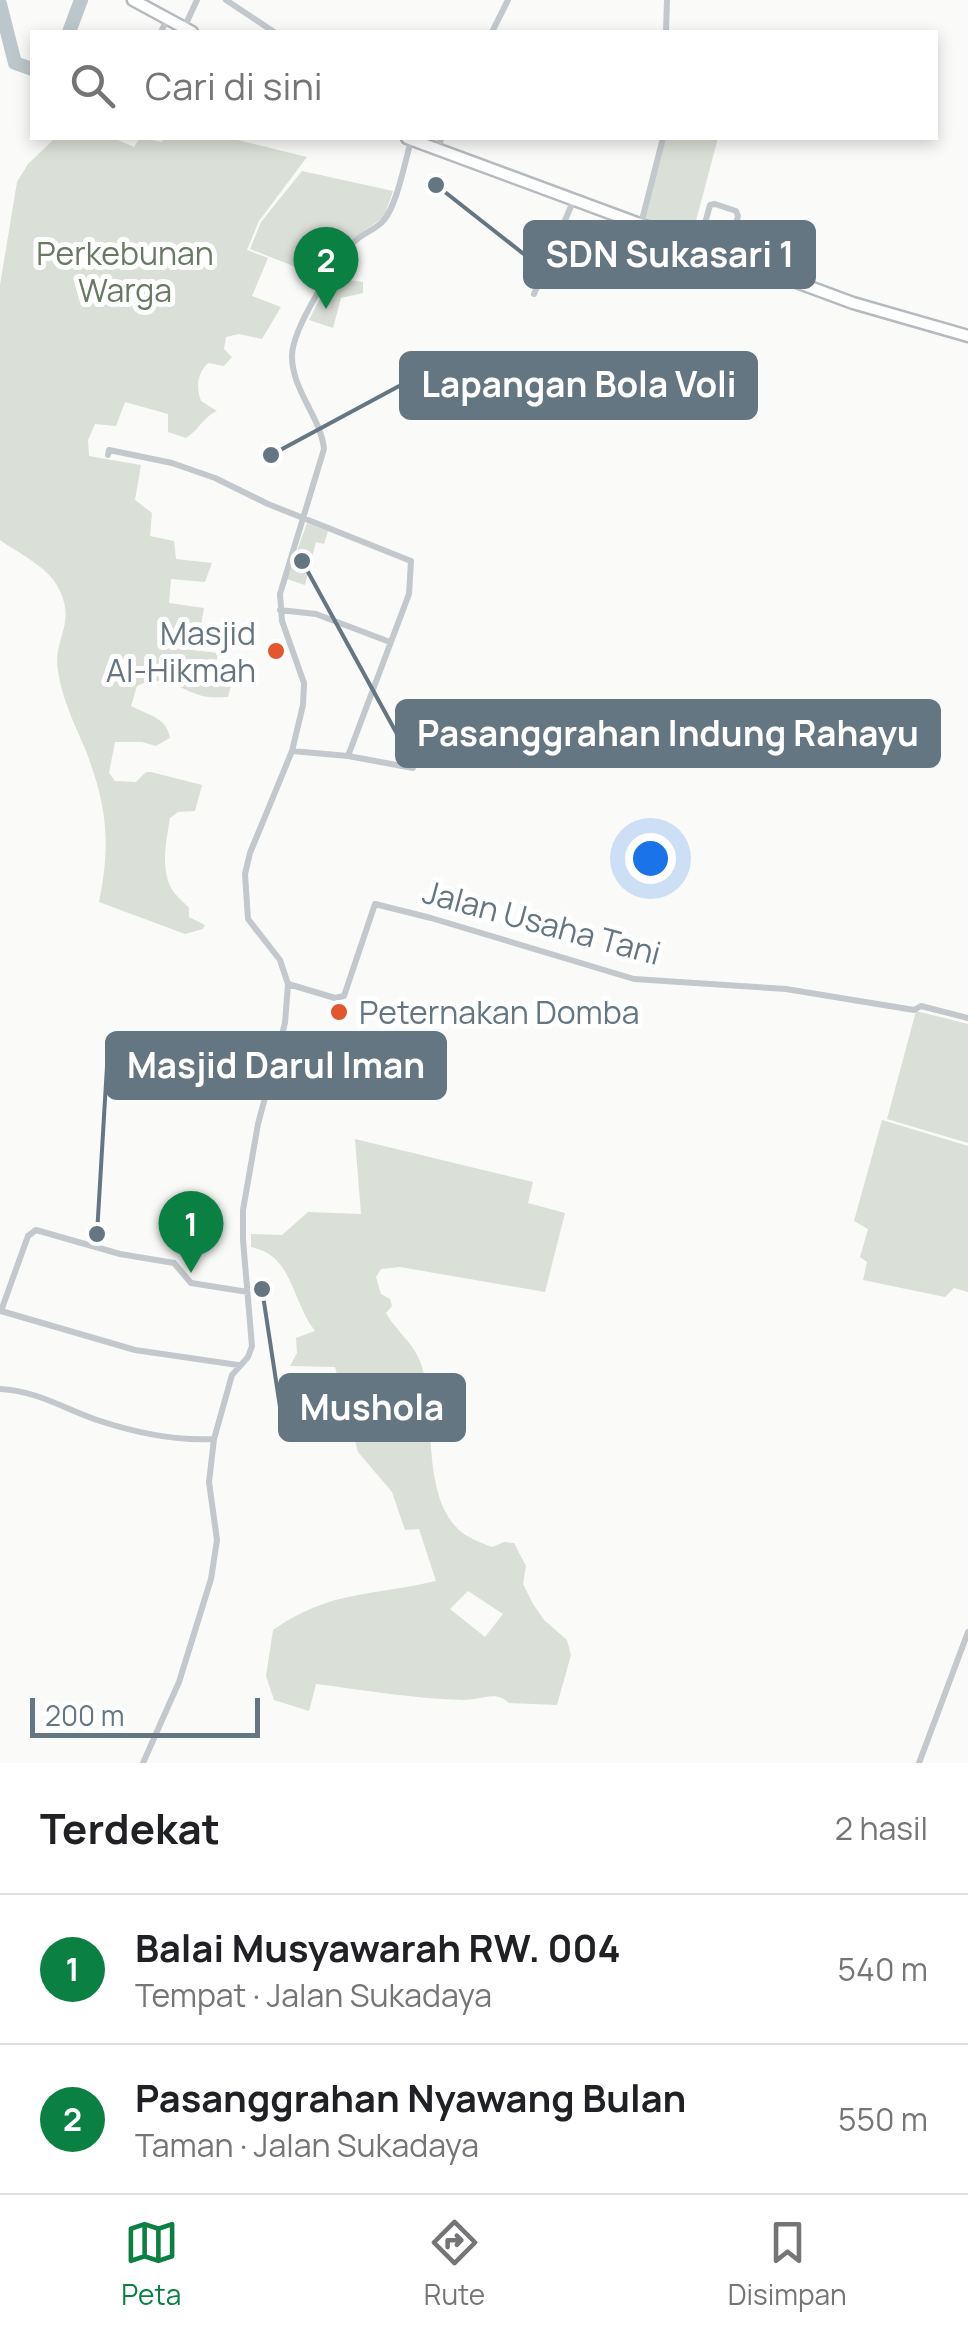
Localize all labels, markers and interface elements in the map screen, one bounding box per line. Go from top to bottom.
search box [30,30,938,140]
icon: search [65,58,120,113]
text: Cari di sini [145,59,323,111]
callout: SDN Sukasari 1 [525,222,814,287]
pin: 2 [294,226,358,309]
text: SDN Sukasari 1 [546,230,794,278]
park label: Perkebunan Warga [36,231,214,312]
callout: Lapangan Bola Voli [401,353,756,418]
text: Lapangan Bola Voli [421,360,737,408]
place label: Masjid Al-Hikmah [106,611,256,692]
marker: Masjid Al-Hikmah [265,640,287,662]
callout: Pasanggrahan Indung Rahayu [397,701,939,766]
text: Pasanggrahan Indung Rahayu [417,709,919,757]
your location [625,833,676,884]
street label: Jalan Usaha Tani [418,869,666,975]
place label: Peternakan Domba [359,990,639,1034]
marker: Peternakan Domba [328,1001,350,1023]
callout: Masjid Darul Iman [107,1033,445,1098]
text: Masjid Darul Iman [127,1041,425,1089]
pin: 1 [158,1190,224,1273]
callout: Mushola [280,1375,464,1440]
text: Mushola [300,1383,444,1431]
scale bar [30,1693,260,1738]
text: 200 m [45,1696,124,1734]
text: Terdekat [40,1799,220,1857]
text: 2 hasil [835,1806,928,1850]
text: Balai Musyawarah RW. 004 [135,1921,621,1973]
text: 1 [65,1947,80,1991]
text: 540 m [838,1947,928,1991]
text: Tempat · Jalan Sukadaya [135,1973,492,2017]
text: Pasanggrahan Nyawang Bulan [135,2071,686,2123]
text: 2 [63,2097,82,2141]
text: 550 m [838,2097,928,2141]
text: Taman · Jalan Sukadaya [135,2123,479,2167]
tab: Peta [121,2215,181,2313]
tab: Rute [424,2215,485,2313]
tab: Disimpan [728,2215,847,2313]

